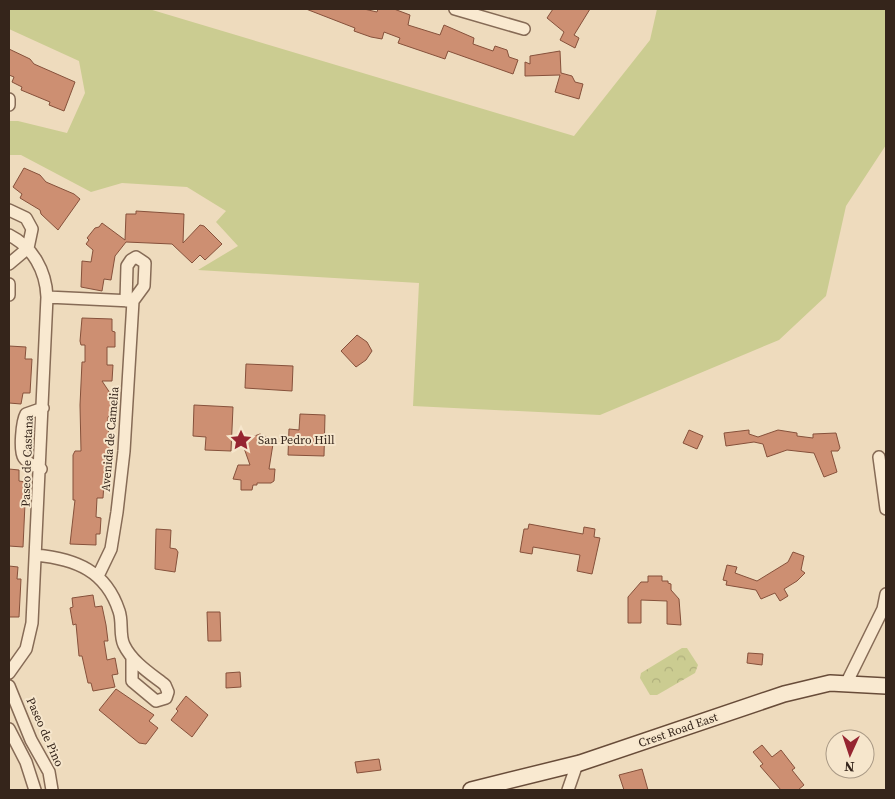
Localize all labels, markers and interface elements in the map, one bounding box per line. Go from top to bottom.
street label: Avenida de Camelia [97,385,123,492]
street label: Paseo de Castana [17,414,37,507]
place icon: San Pedro Hill [228,427,254,453]
place label: San Pedro Hill [258,432,335,448]
street label: Paseo de Pino [23,695,68,770]
street label: Crest Road East [636,709,720,751]
north arrow [825,729,875,779]
text: N [844,757,855,777]

